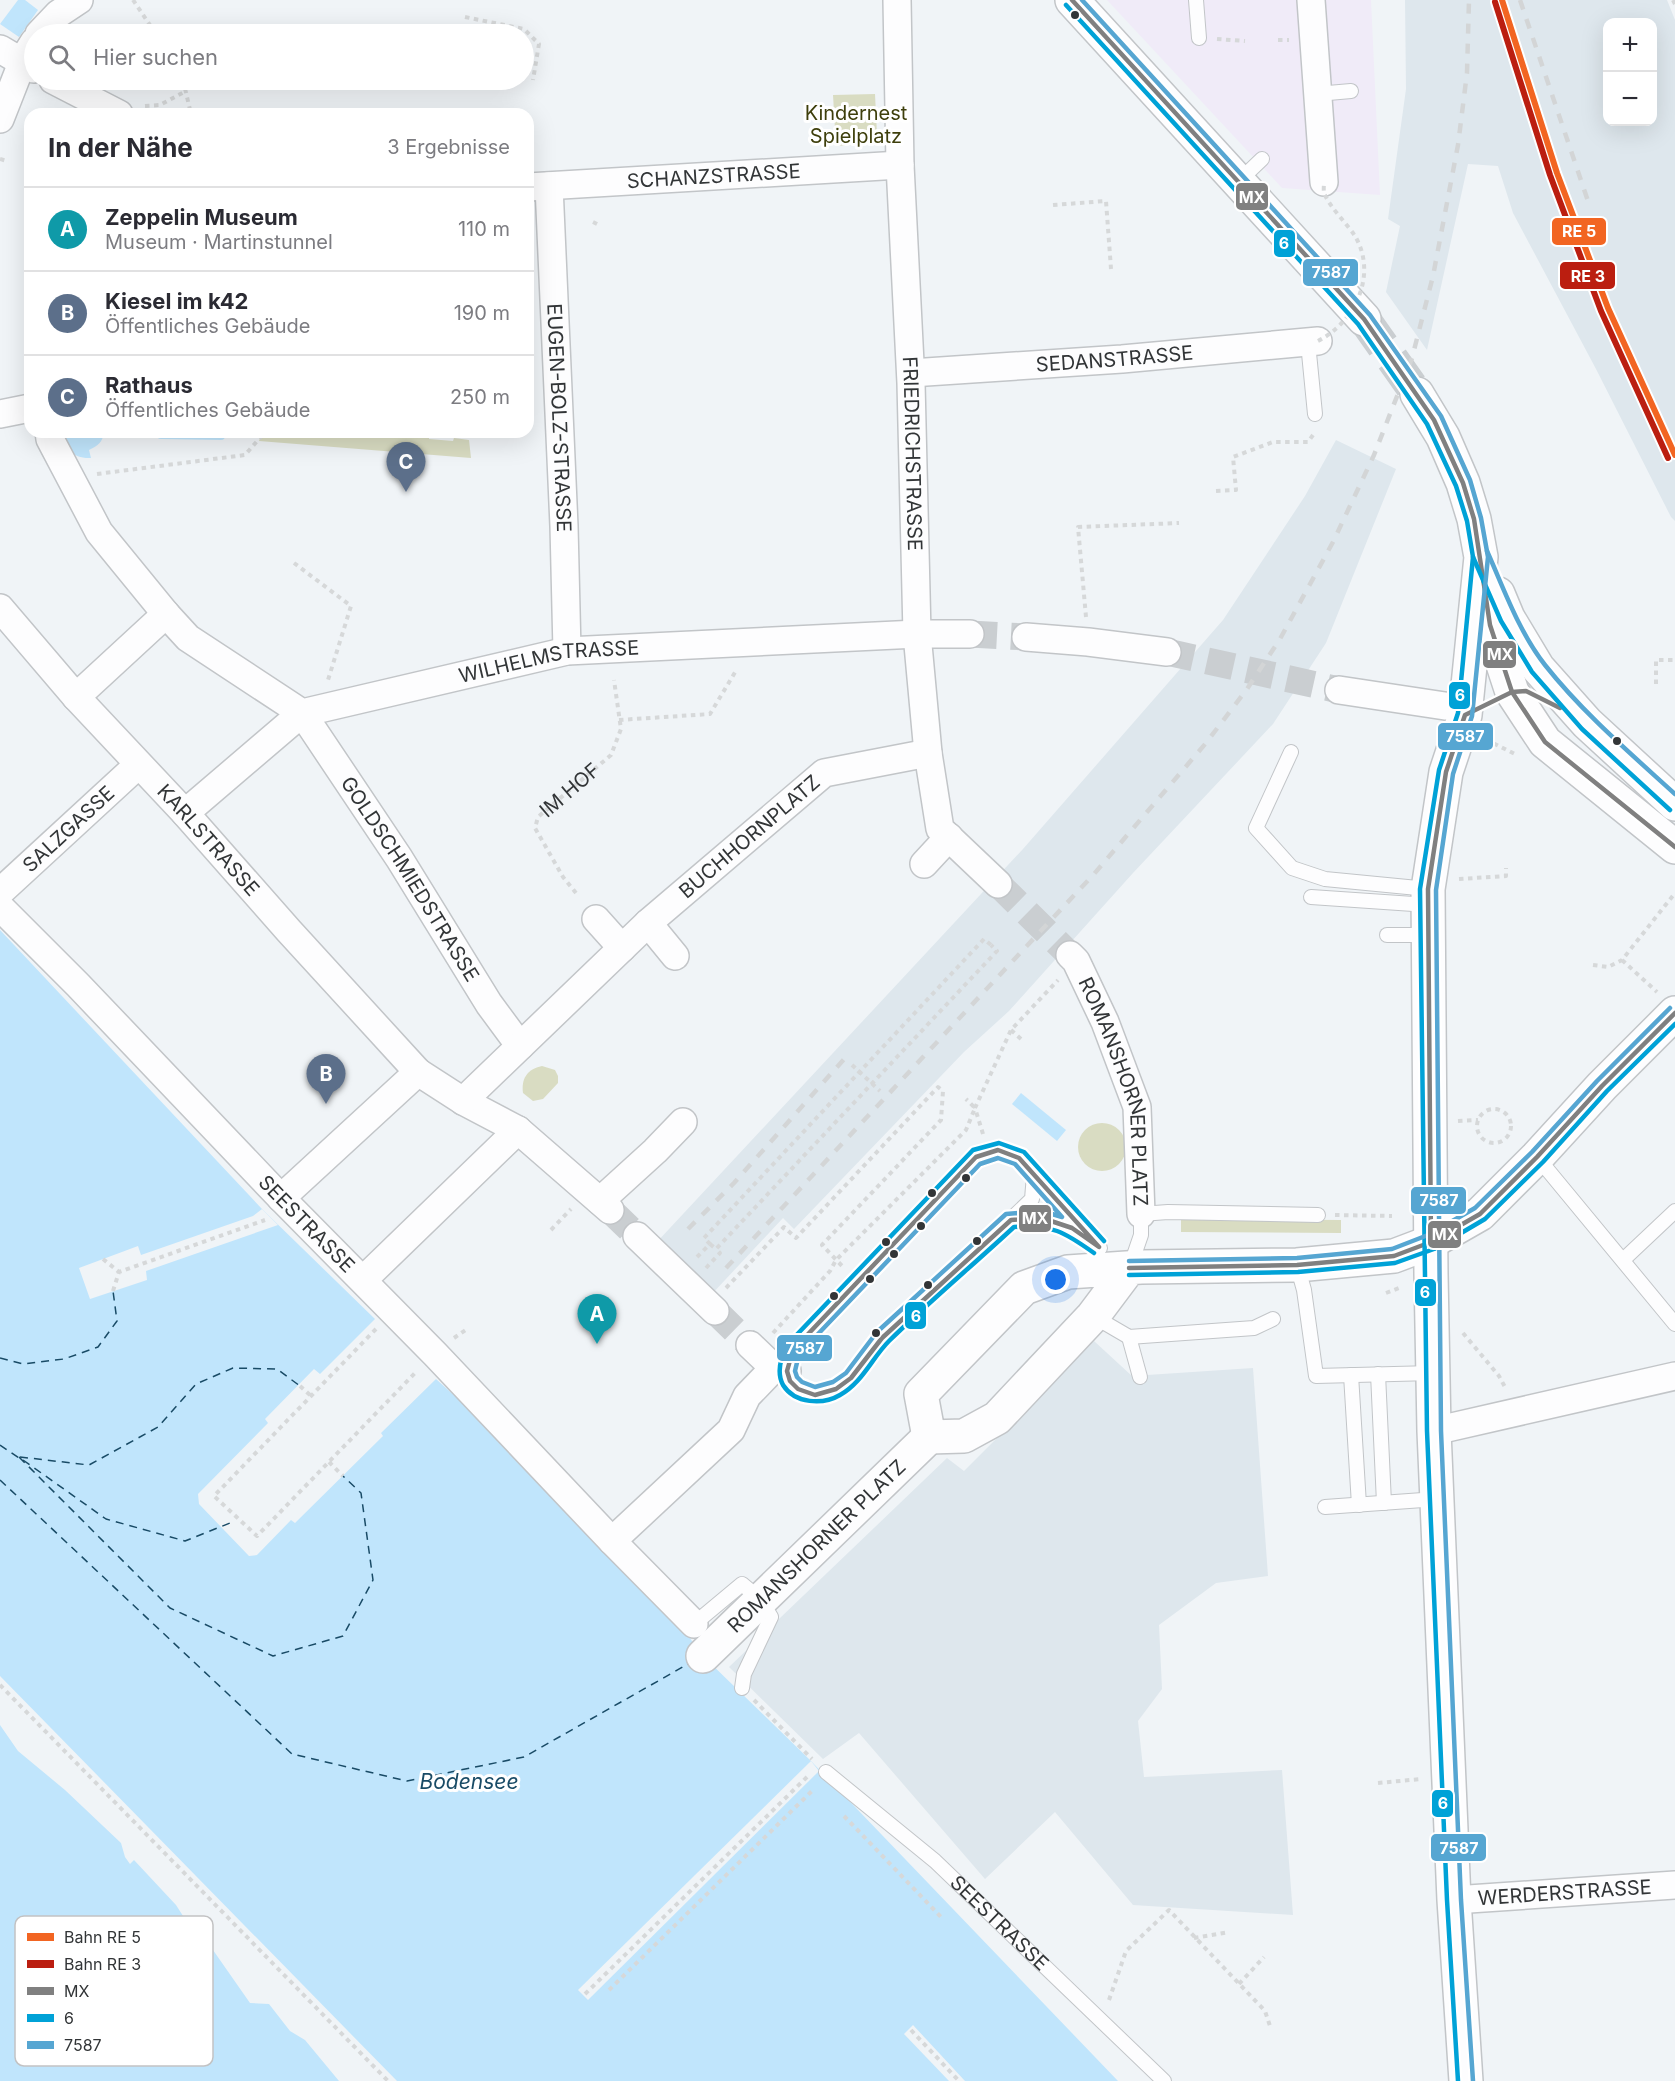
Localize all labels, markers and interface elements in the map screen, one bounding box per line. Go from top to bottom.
unlabelled marker [1069,9,1081,21]
map controls [1603,18,1657,126]
button: + [1603,18,1657,72]
search box [24,24,534,90]
icon: search [45,41,78,74]
text: Hier suchen [93,44,218,70]
button: − [1603,72,1657,126]
park label: Kindernest Spielplatz [805,101,908,148]
text: In der Nähe [48,132,193,163]
text: 3 Ergebnisse [387,135,510,159]
street label: SCHANZSTRASSE [626,159,801,193]
line badge: MX [1235,182,1269,211]
text: MX [1239,187,1266,207]
text: Zeppelin Museum [105,204,298,230]
text: A [60,217,75,241]
text: 110 m [458,217,510,241]
line badge: RE 5 [1551,217,1607,246]
text: RE 5 [1562,221,1596,241]
line badge: 6 [1273,229,1296,258]
text: Museum · Martinstunnel [105,230,333,254]
text: 6 [1279,233,1289,253]
line badge: 7587 [1302,258,1359,287]
line badge: RE 3 [1559,261,1616,290]
text: 7587 [1311,262,1351,282]
text: RE 3 [1571,266,1605,286]
text: Kiesel im k42 [105,288,248,314]
text: B [61,301,74,325]
text: 190 m [454,301,510,325]
street label: EUGEN-BOLZ-STRASSE [542,303,576,532]
text: Öffentliches Gebäude [105,314,311,338]
street label: SEDANSTRASSE [1035,341,1194,377]
street label: FRIEDRICHSTRASSE [898,356,927,551]
text: Rathaus [105,372,193,398]
text: C [60,385,75,409]
text: 250 m [450,385,510,409]
text: Öffentliches Gebäude [105,398,311,422]
pin: C [386,442,426,492]
street label: WILHELMSTRASSE [456,636,640,688]
line badge: MX [1482,640,1517,669]
text: MX [1487,644,1514,664]
line badge: 6 [1448,681,1471,710]
text: 6 [1455,685,1465,705]
line badge: 7587 [1437,722,1494,751]
text: 7587 [1445,726,1485,746]
unlabelled marker [1611,735,1623,747]
street label: IM HOF [535,758,605,822]
street label: BUCHHORNPLATZ [674,770,825,903]
street label: GOLDSCHMIEDSTRASSE [336,772,484,986]
street label: KARLSTRASSE [152,779,264,901]
street label: SALZGASSE [18,781,119,877]
street label: ROMANSHORNER PLATZ [1073,973,1153,1207]
pin: B [306,1054,346,1104]
street label: SEESTRASSE [254,1170,360,1278]
unlabelled marker [960,1172,972,1184]
line badge: 7587 [1410,1186,1467,1215]
unlabelled marker [926,1187,938,1199]
text: 7587 [1419,1190,1459,1210]
line badge: MX [1018,1204,1052,1233]
text: MX [1022,1208,1049,1228]
unlabelled marker [915,1220,927,1232]
line badge: MX [1427,1220,1462,1249]
text: MX [1432,1224,1459,1244]
unlabelled marker [971,1235,983,1247]
unlabelled marker [880,1236,892,1248]
unlabelled marker [888,1248,900,1260]
your location [1041,1265,1070,1294]
unlabelled marker [864,1273,876,1285]
line badge: 6 [1414,1278,1437,1307]
unlabelled marker [922,1279,934,1291]
text: 6 [1420,1282,1430,1302]
unlabelled marker [828,1290,840,1302]
pin: A [578,1294,616,1344]
line badge: 6 [904,1301,927,1330]
text: 6 [911,1306,921,1326]
unlabelled marker [870,1327,882,1339]
line badge: 7587 [776,1334,833,1362]
text: 7587 [785,1338,825,1358]
street label: ROMANSHORNER PLATZ [723,1454,910,1638]
water label: Bodensee [420,1769,518,1794]
line badge: 6 [1431,1789,1454,1818]
text: 6 [1438,1793,1448,1813]
line badge: 7587 [1430,1833,1487,1862]
text: 7587 [1439,1838,1479,1858]
street label: SEESTRASSE [945,1870,1054,1976]
street label: WERDERSTRASSE [1477,1875,1652,1910]
legend [15,1916,213,2066]
text: Bahn RE 5 [64,1927,141,1947]
text: Bahn RE 3 [64,1954,141,1974]
text: MX [64,1981,89,2001]
text: 6 [64,2008,74,2028]
text: 7587 [64,2035,102,2055]

